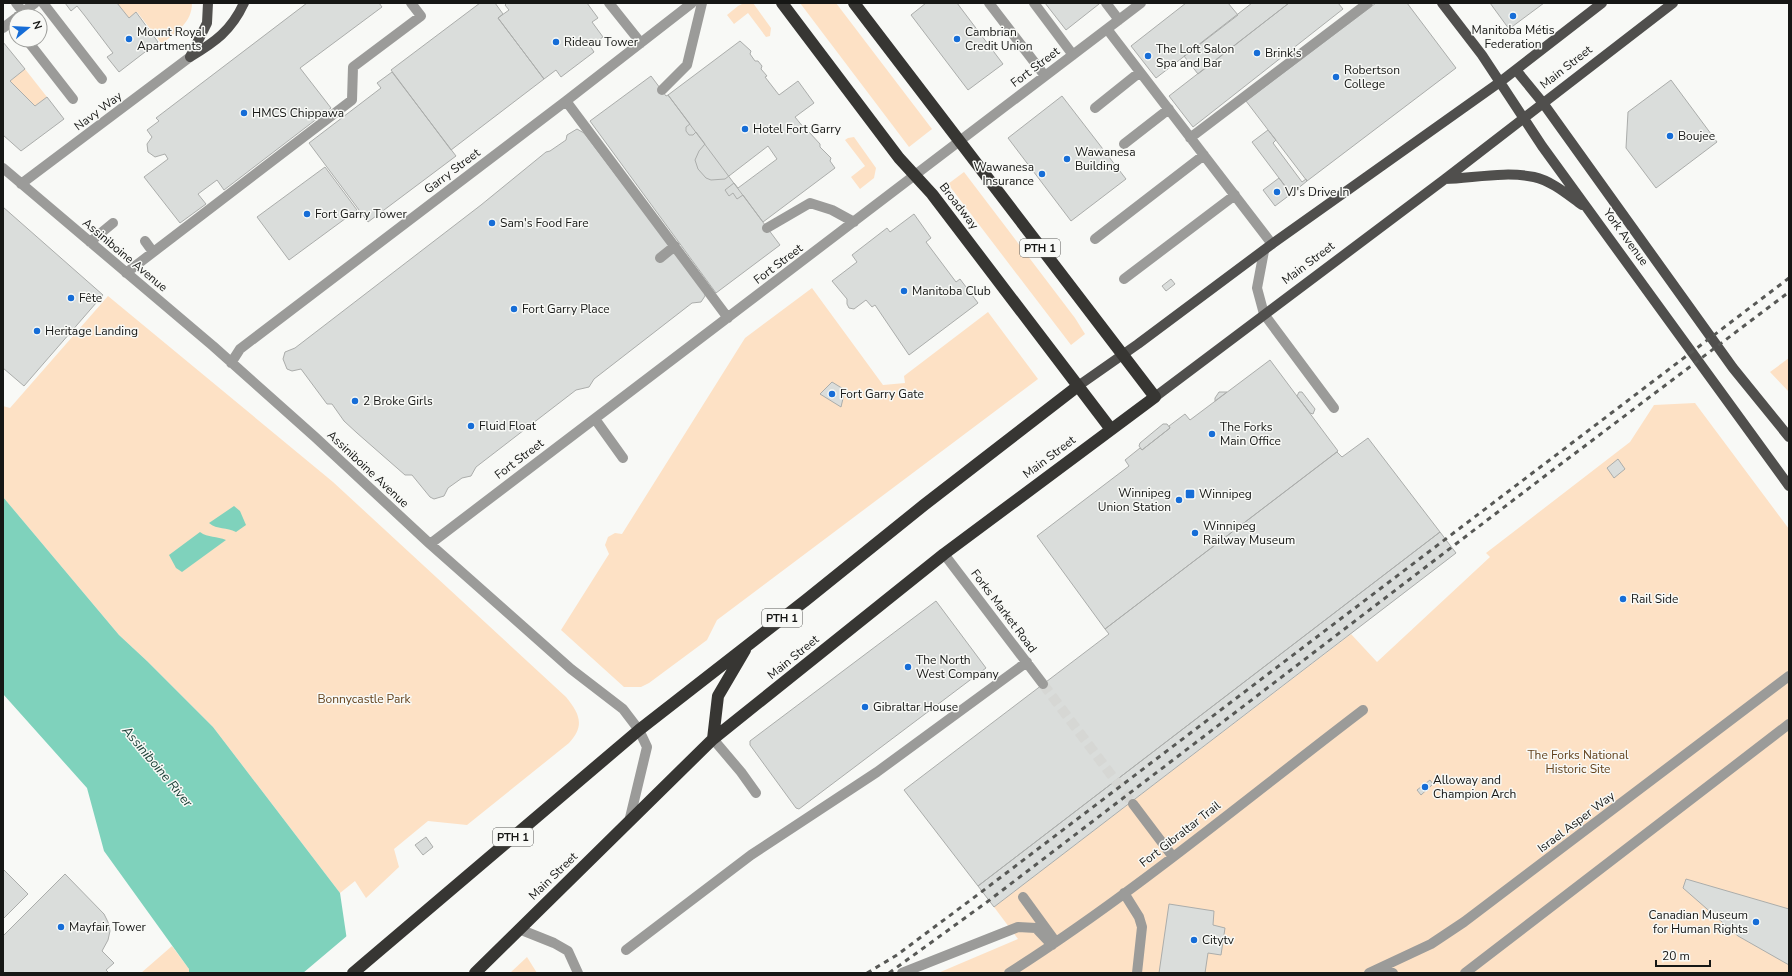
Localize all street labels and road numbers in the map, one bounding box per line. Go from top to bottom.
street label: Main Street [1537,41,1596,92]
street label: Fort Street [1007,43,1063,91]
street label: Navy Way [71,87,126,134]
street label: Garry Street [421,144,484,197]
street label: Broadway [936,179,983,233]
street label: York Avenue [1599,204,1652,269]
street label: Assiniboine Avenue [79,215,171,295]
street label: Main Street [1278,237,1338,288]
road number: PTH 1 [1020,239,1060,257]
street label: Fort Street [750,240,806,288]
street label: Assiniboine Avenue [324,427,412,511]
street label: Main Street [1019,431,1079,482]
street label: Fort Street [491,435,547,483]
street label: Forks Market Road [967,566,1041,656]
road number: PTH 1 [762,609,802,627]
street label: Main Street [764,631,823,683]
street label: Israel Asper Way [1534,787,1618,856]
street label: Fort Gibraltar Trail [1136,797,1224,871]
road number: PTH 1 [493,828,533,846]
street label: Main Street [525,848,581,903]

